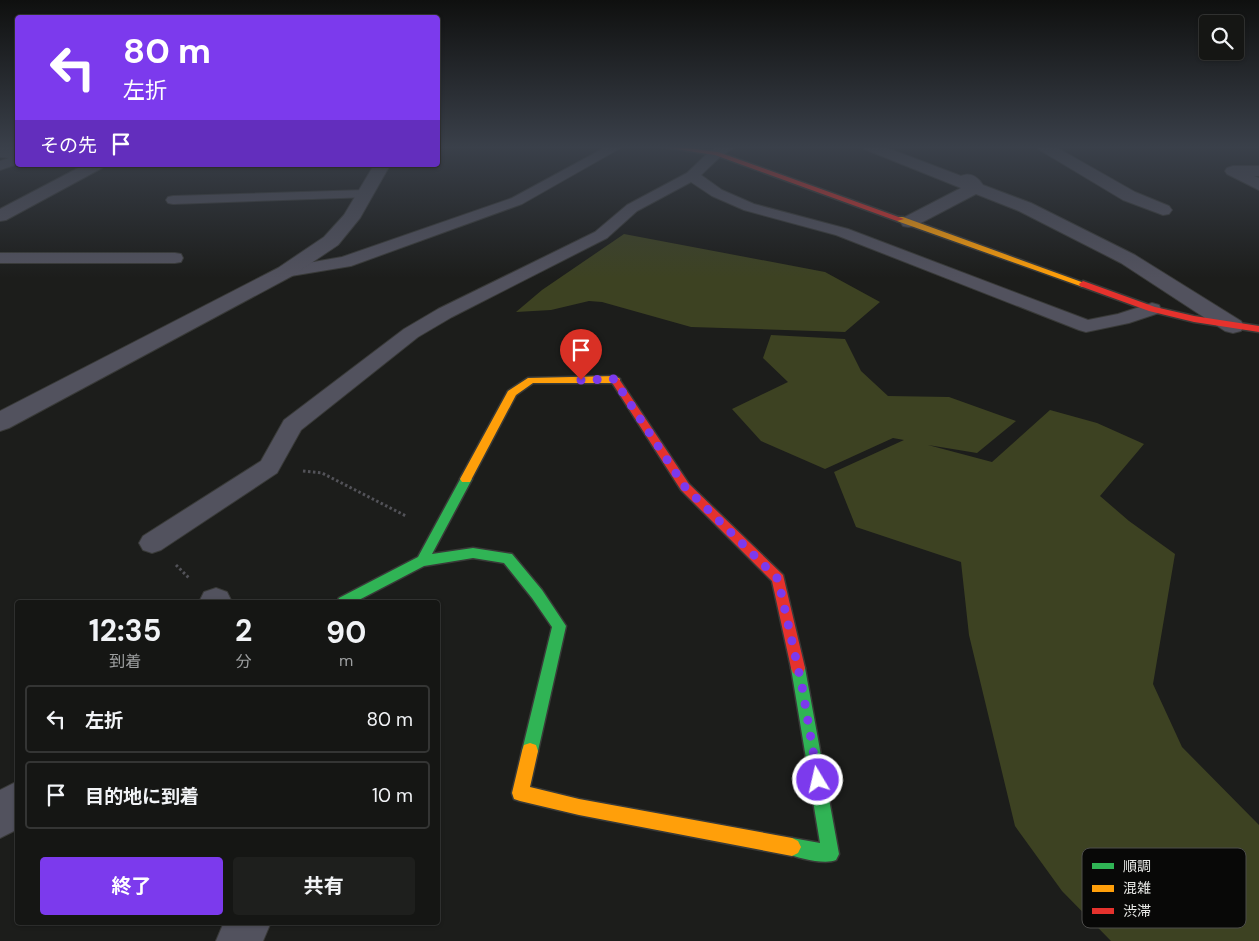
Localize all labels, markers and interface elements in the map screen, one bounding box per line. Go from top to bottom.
map controls [1199,15,1244,60]
button: search [1199,15,1244,60]
text: 80 m [123,28,211,74]
icon: left [40,35,105,100]
text: 左折 [123,76,167,105]
icon: arrive [107,130,135,158]
text: その先 [40,133,97,158]
pin [560,329,602,380]
icon: arrive [567,336,595,364]
text: 12:35 [89,611,161,650]
text: 2 [235,611,252,650]
text: 90 [326,613,366,652]
text: m [339,650,353,671]
text: 到着 [109,651,141,672]
text: 分 [236,651,252,672]
icon: left [42,705,70,733]
text: 80 m [366,707,413,732]
text: 左折 [85,708,123,733]
position arrow [791,753,843,805]
icon: arrive [42,781,70,809]
text: 10 m [372,783,413,808]
text: 目的地に到着 [85,784,199,809]
legend [1082,848,1246,928]
button: 終了 [40,857,223,915]
button: 共有 [233,857,415,915]
text: 順調 [1123,857,1151,875]
text: 混雑 [1123,879,1151,897]
text: 渋滞 [1123,902,1151,920]

